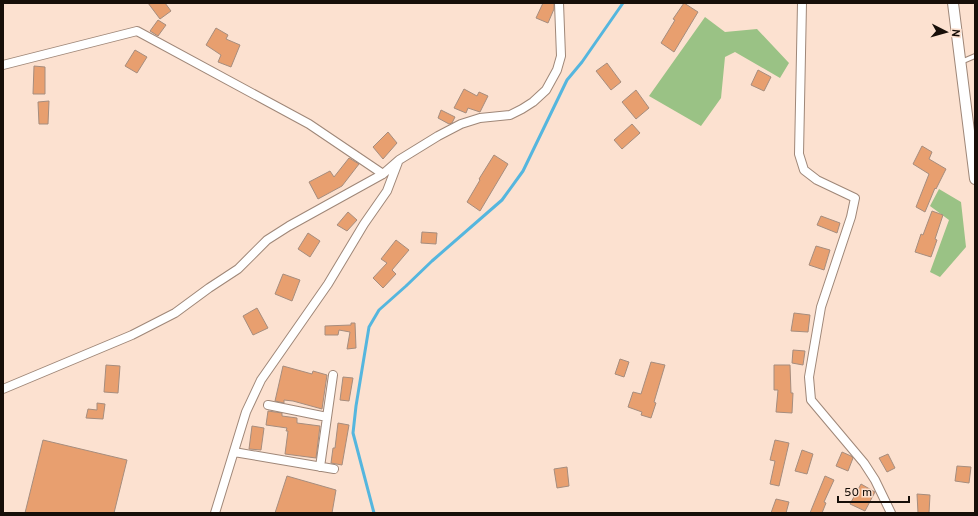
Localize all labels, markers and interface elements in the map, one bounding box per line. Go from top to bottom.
north arrow [926,12,966,52]
text: N [948,28,962,38]
scale bar [838,478,909,504]
text: 50 m [844,485,872,501]

